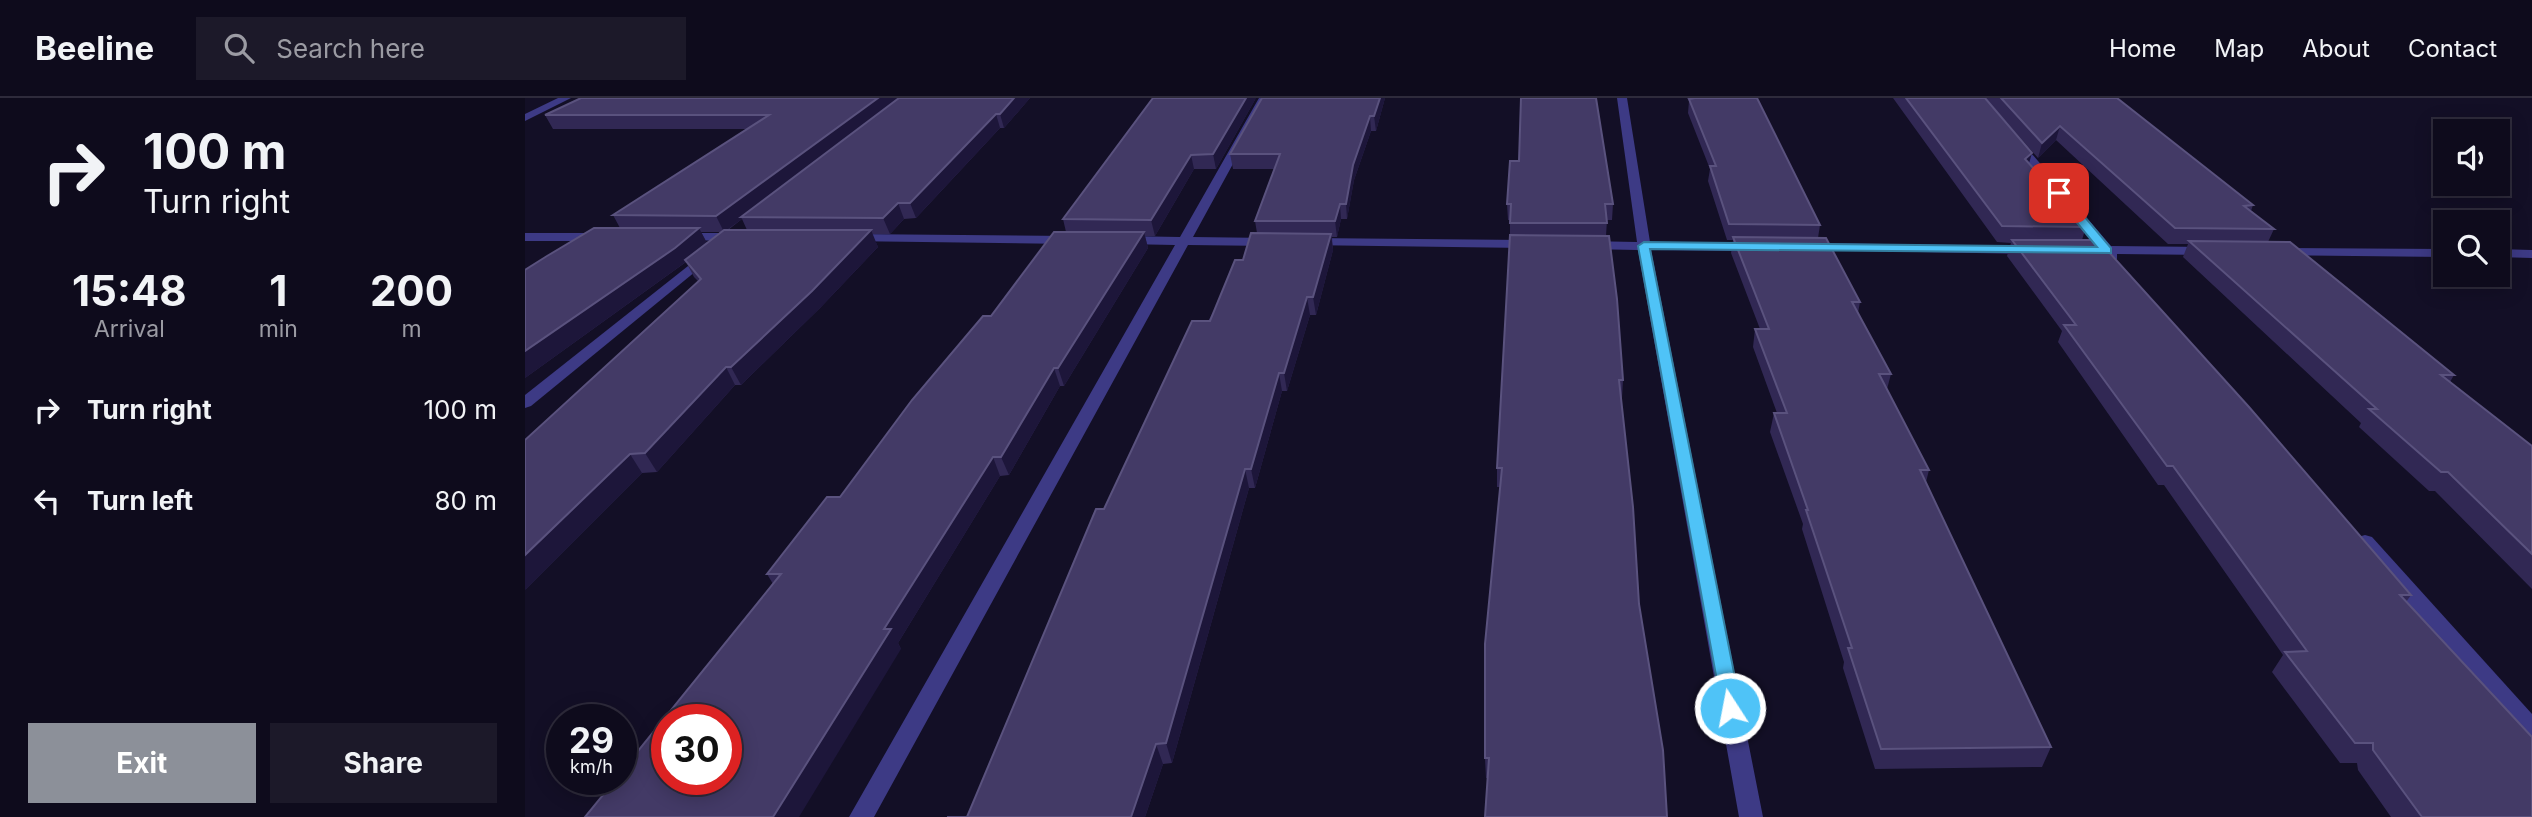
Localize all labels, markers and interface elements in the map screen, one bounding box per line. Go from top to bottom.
search box [196,17,686,80]
text: Beeline [35,28,154,68]
icon: search [220,29,258,67]
text: Search here [276,33,425,64]
text: Home [2109,34,2176,63]
text: Map [2214,34,2264,63]
text: About [2302,34,2370,63]
text: Contact [2408,34,2497,63]
map controls [2433,119,2510,287]
button: sound [2433,119,2510,196]
text: 100 m [143,122,287,181]
icon: right [28,126,119,217]
pin [2029,163,2089,223]
icon: arrive [2040,174,2078,212]
text: Turn right [143,182,290,221]
button: search [2433,210,2510,287]
text: 15:48 [72,265,187,316]
text: 1 [269,265,287,316]
text: 200 [370,265,453,316]
text: Arrival [94,315,165,343]
text: min [259,315,298,343]
text: m [401,315,422,343]
icon: right [28,391,66,429]
text: Turn right [87,394,212,425]
text: 100 m [424,394,497,425]
icon: left [28,482,66,520]
text: Turn left [87,485,193,516]
text: 80 m [434,485,497,516]
position arrow [1693,671,1767,745]
speed limit sign: 30 [651,704,742,795]
text: 29 [569,719,614,761]
button: Exit [28,723,256,803]
button: Share [270,723,497,803]
text: km/h [570,756,613,777]

